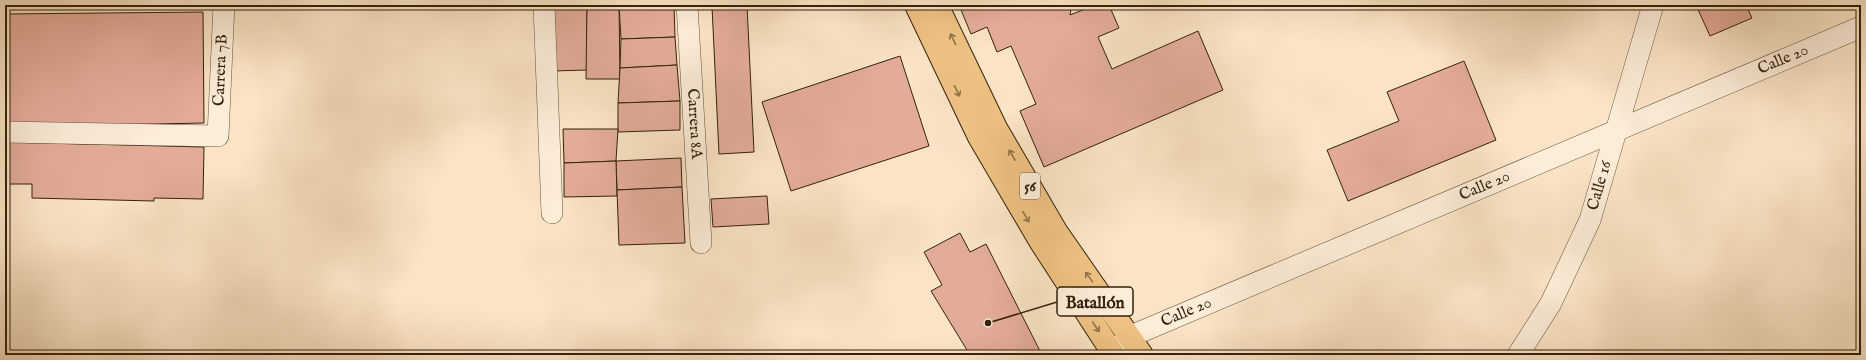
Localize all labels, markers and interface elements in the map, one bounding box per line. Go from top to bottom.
one-way arrow [949,33,956,45]
street label: Carrera 7B [209,34,233,106]
street label: Calle 20 [1755,40,1812,80]
one-way arrow [954,84,961,96]
street label: Carrera 8A [682,88,706,161]
one-way arrow [1008,149,1016,161]
street label: Calle 16 [1583,158,1617,213]
street label: Calle 20 [1456,167,1513,206]
road number: 56 [1020,173,1040,199]
one-way arrow [1022,211,1030,223]
one-way arrow [1085,271,1093,282]
callout: Batallón [1057,287,1133,316]
text: Batallón [1065,293,1125,314]
street label: Calle 20 [1158,293,1215,332]
one-way arrow [1092,321,1100,332]

